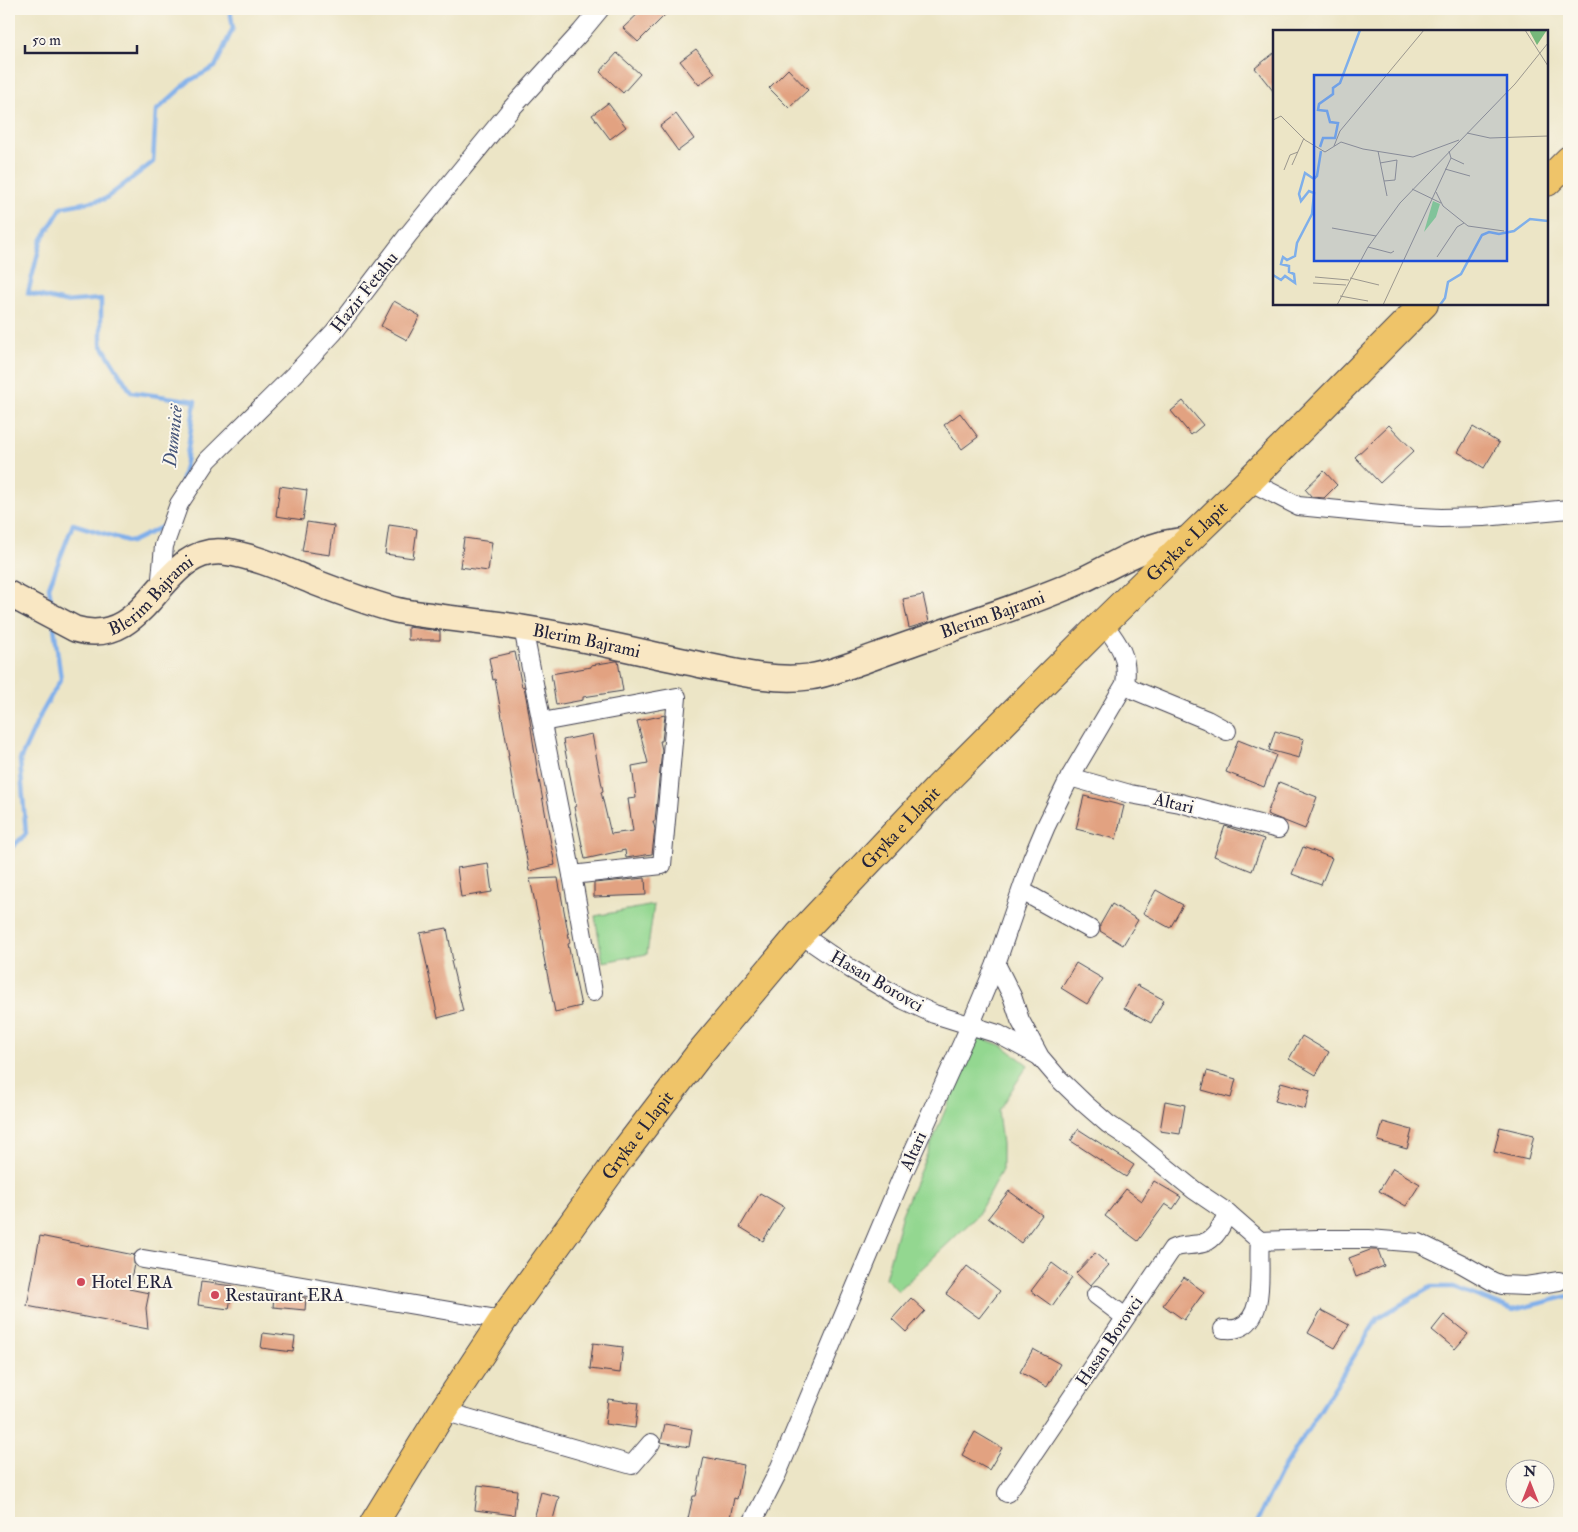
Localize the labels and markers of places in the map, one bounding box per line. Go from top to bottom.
place label: Hotel ERA [91,1271,174,1294]
marker: Hotel ERA [75,1276,87,1288]
place label: Restaurant ERA [225,1284,345,1307]
marker: Restaurant ERA [209,1289,221,1301]

